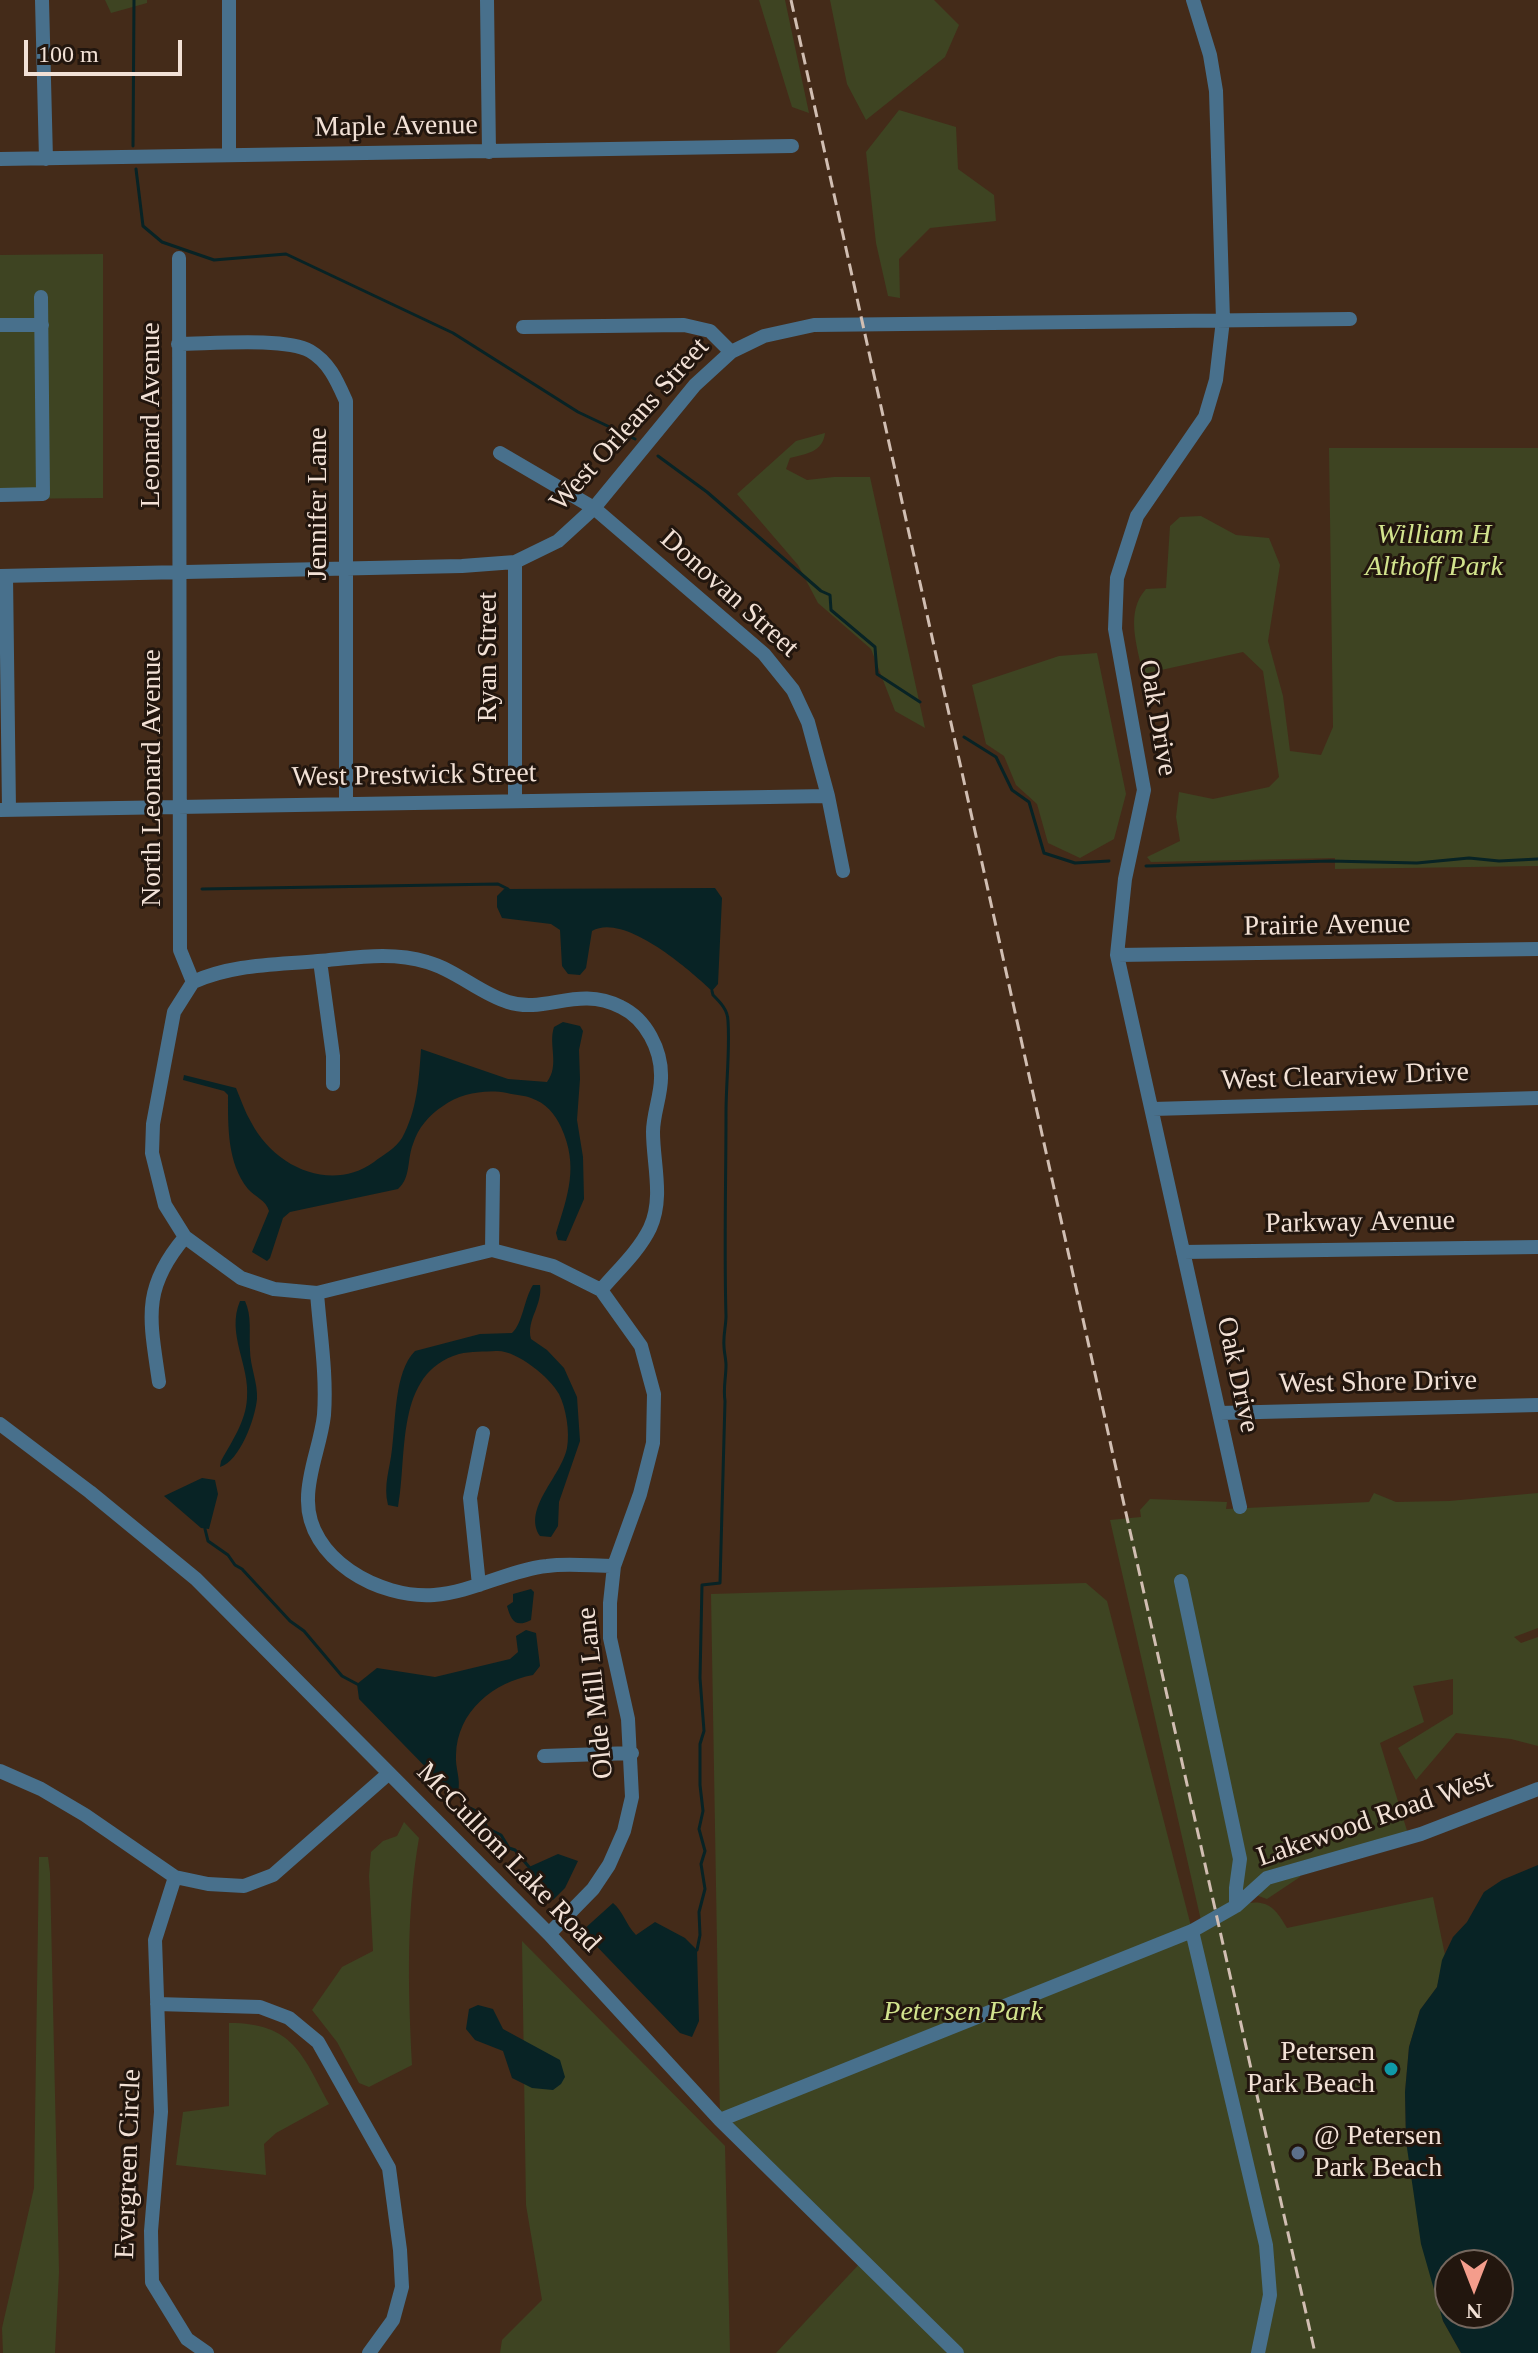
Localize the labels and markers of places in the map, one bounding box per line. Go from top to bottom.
place label: Petersen Park Beach [1247,2036,1375,2102]
marker: Petersen Park Beach [1382,2060,1400,2078]
place label: @ Petersen Park Beach [1314,2120,1442,2186]
marker: @ Petersen Park Beach [1289,2144,1307,2162]

